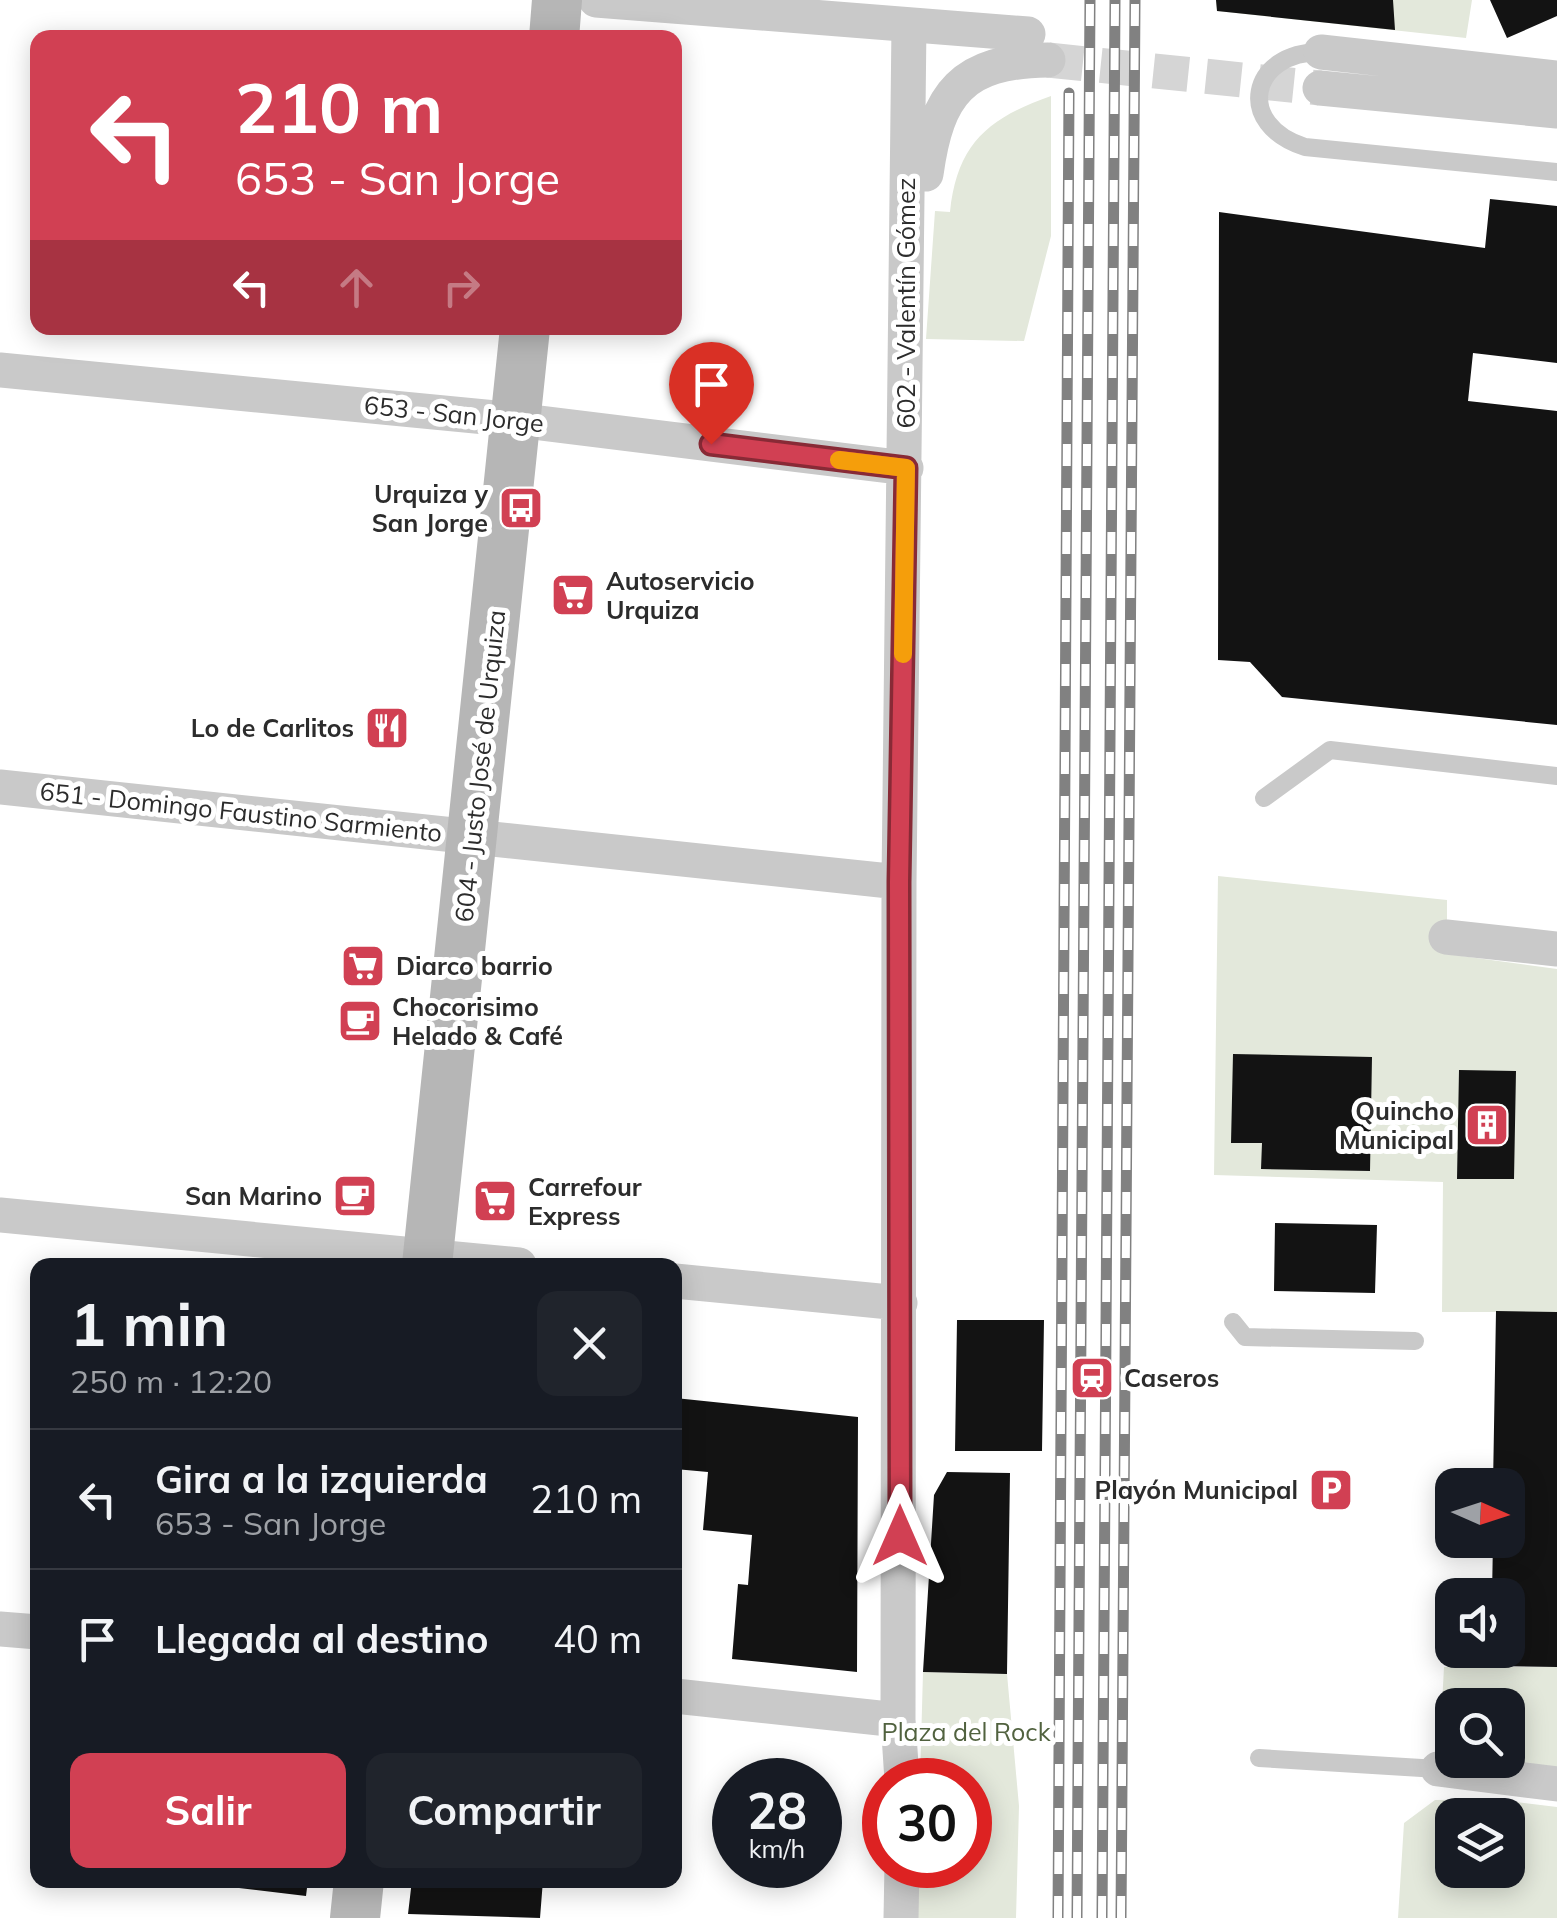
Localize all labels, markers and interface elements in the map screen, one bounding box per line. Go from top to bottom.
text: 210 m [235,63,443,151]
icon: left [70,70,200,200]
text: 653 - San Jorge [235,150,560,206]
street label: 602 - Valentín Gómez [890,178,921,428]
icon: left [224,260,279,315]
icon: ahead [329,260,384,315]
icon: right [434,260,489,315]
pin [669,342,754,445]
icon: arrive [684,357,739,412]
street label: 653 - San Jorge [363,389,545,438]
place label: Urquiza y San Jorge [372,478,488,538]
bus stop icon: Urquiza y San Jorge [498,485,544,531]
place label: Autoservicio Urquiza [606,565,755,625]
supermarket icon: Autoservicio Urquiza [550,572,596,618]
street label: 604 - Justo José de Urquiza [448,608,511,924]
restaurant icon: Lo de Carlitos [364,705,410,751]
place label: Lo de Carlitos [191,712,354,743]
street label: 651 - Domingo Faustino Sarmiento [38,775,444,848]
supermarket icon: Diarco barrio [340,943,386,989]
place label: Diarco barrio [396,950,553,981]
place label: Chocorisimo Helado & Café [392,991,563,1051]
cafe icon: Chocorisimo Helado & Café [337,998,383,1044]
place label: Quincho Municipal [1339,1095,1454,1155]
building icon: Quincho Municipal [1464,1102,1510,1148]
place label: Carrefour Express [528,1171,642,1231]
cafe icon: San Marino [332,1173,378,1219]
supermarket icon: Carrefour Express [472,1178,518,1224]
place label: San Marino [185,1180,322,1211]
text: 1 min [70,1286,228,1361]
button: close [537,1291,642,1396]
station icon: Caseros [1069,1355,1115,1401]
text: 250 m · 12:20 [70,1361,272,1401]
place label: Caseros [1124,1362,1219,1393]
text: Gira a la izquierda [155,1455,488,1503]
parking icon: Playón Municipal [1308,1467,1354,1513]
north arrow [1435,1468,1525,1558]
map controls [1435,1468,1525,1888]
icon: left [70,1472,125,1527]
place label: Playón Municipal [1094,1474,1298,1505]
text: 210 m [530,1475,642,1523]
position arrow [848,1484,952,1588]
text: 653 - San Jorge [155,1503,386,1543]
button: sound [1435,1578,1525,1668]
icon: arrive [70,1612,125,1667]
text: Llegada al destino [155,1615,489,1663]
text: 40 m [553,1615,642,1663]
button: search [1435,1688,1525,1778]
park label: Plaza del Rock [881,1716,1052,1747]
button: Salir [70,1753,346,1868]
button: Compartir [366,1753,642,1868]
speed limit sign: 30 [862,1758,992,1888]
text: 28 [747,1779,807,1842]
button: layers [1435,1798,1525,1888]
text: km/h [749,1833,805,1864]

